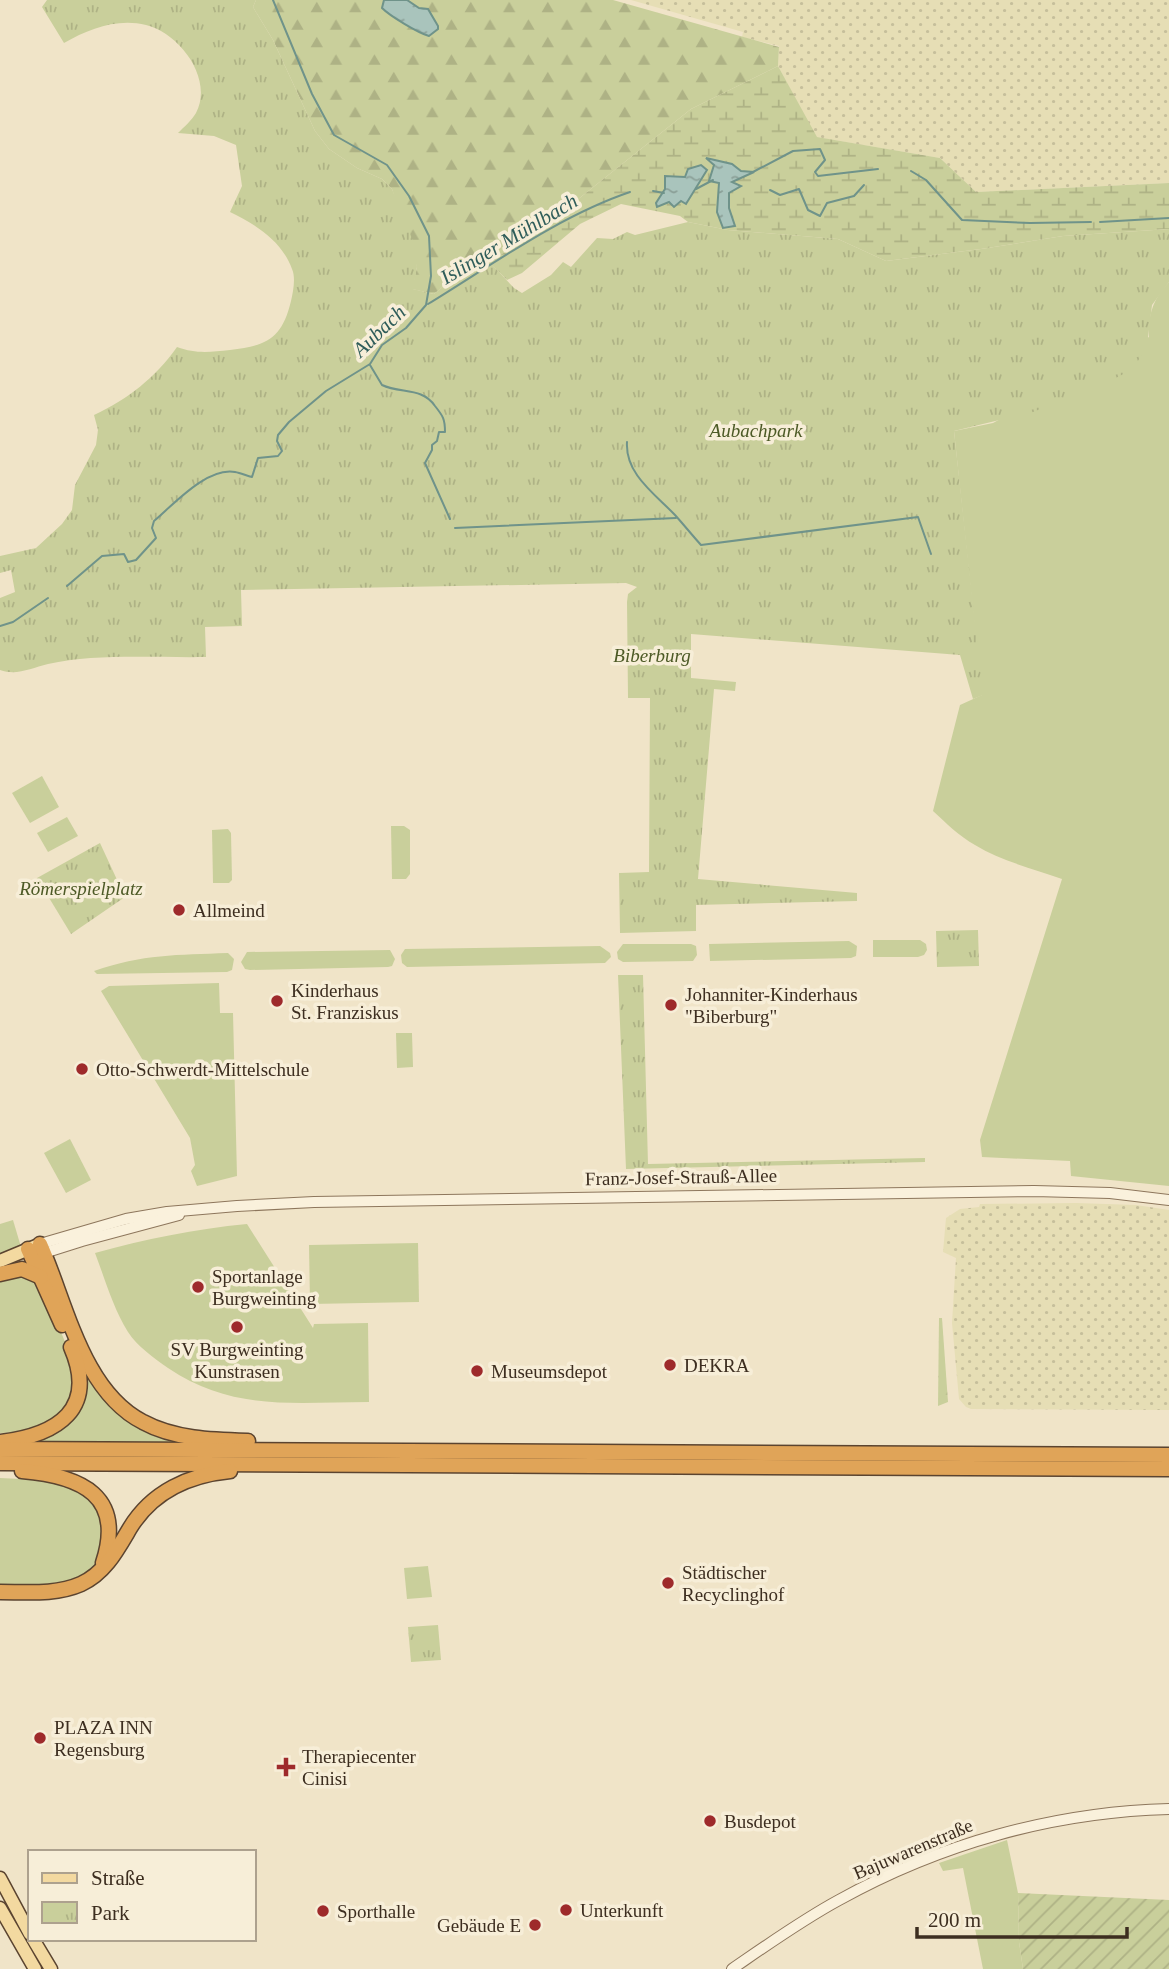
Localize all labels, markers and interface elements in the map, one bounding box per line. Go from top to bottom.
water label: Islinger Mühlbach [435,189,582,290]
water label: Aubach [346,300,410,363]
park label: Aubachpark [708,420,803,441]
park label: Biberburg [613,645,691,666]
park label: Römerspielplatz [18,878,143,899]
place label: Allmeind [193,900,265,921]
marker: Allmeind [171,902,187,918]
place label: Kinderhaus St. Franziskus [291,980,399,1023]
place label: Johanniter-Kinderhaus "Biberburg" [685,984,858,1027]
marker: Kinderhaus St. Franziskus [269,993,285,1009]
marker: Johanniter-Kinderhaus "Biberburg" [663,997,679,1013]
place label: Otto-Schwerdt-Mittelschule [96,1059,309,1080]
marker: Otto-Schwerdt-Mittelschule [74,1061,90,1077]
street label: Franz-Josef-Strauß-Allee [585,1165,777,1189]
place label: Sportanlage Burgweinting [212,1266,317,1309]
marker: Sportanlage Burgweinting [190,1279,206,1295]
marker: SV Burgweinting Kunstrasen [229,1319,245,1335]
place label: SV Burgweinting Kunstrasen [171,1339,304,1382]
place label: DEKRA [684,1355,750,1376]
marker: DEKRA [662,1357,678,1373]
place label: Museumsdepot [491,1361,608,1382]
marker: Museumsdepot [469,1363,485,1379]
place label: Städtischer Recyclinghof [682,1562,785,1605]
marker: Städtischer Recyclinghof [660,1575,676,1591]
place label: PLAZA INN Regensburg [54,1717,153,1760]
marker: PLAZA INN Regensburg [32,1730,48,1746]
place label: Therapiecenter Cinisi [302,1746,417,1789]
marker: Therapiecenter Cinisi [276,1757,296,1777]
place label: Busdepot [724,1811,797,1832]
marker: Busdepot [702,1813,718,1829]
street label: Bajuwarenstraße [850,1814,976,1884]
legend [28,1850,256,1941]
text: Straße [91,1866,145,1890]
scale bar [917,1896,1127,1940]
place label: Unterkunft [580,1900,664,1921]
text: Park [91,1901,130,1925]
place label: Sporthalle [337,1901,415,1922]
marker: Unterkunft [558,1902,574,1918]
marker: Sporthalle [315,1903,331,1919]
text: 200 m [928,1908,981,1932]
place label: Gebäude E [437,1915,521,1936]
marker: Gebäude E [527,1917,543,1933]

